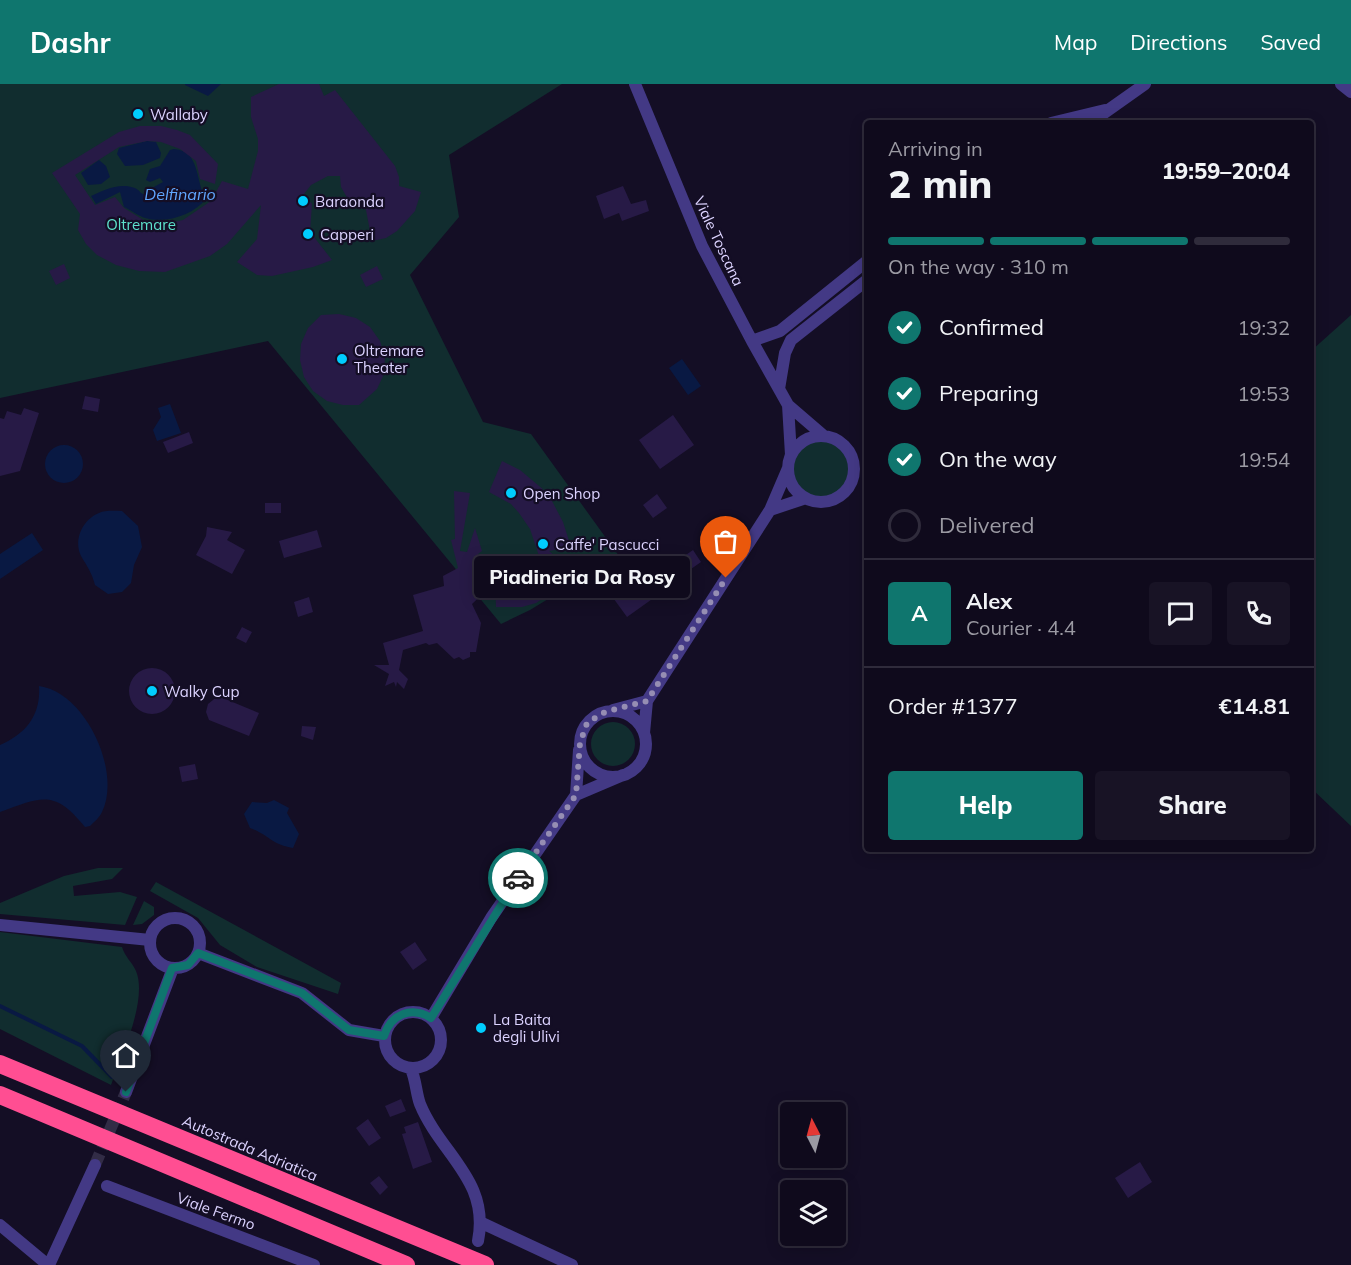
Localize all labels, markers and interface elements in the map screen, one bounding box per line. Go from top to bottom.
text: Dashr [30,25,111,60]
text: Map [1054,29,1097,55]
text: Directions [1130,29,1227,55]
text: Saved [1260,29,1321,55]
place label: Wallaby [150,105,208,124]
marker: Wallaby [131,107,145,121]
text: Arriving in [888,136,983,161]
text: 19:59–20:04 [1162,157,1290,185]
text: 2 min [888,159,993,208]
water label: Delfinario [144,184,216,204]
place label: Baraonda [315,192,384,211]
street label: Viale Toscana [690,193,748,289]
marker: Baraonda [296,194,310,208]
park label: Oltremare [106,215,176,234]
place label: Capperi [320,225,374,244]
marker: Capperi [301,227,315,241]
text: On the way · 310 m [888,254,1069,279]
icon: check [888,311,921,344]
text: Confirmed [939,313,1044,341]
text: 19:32 [1237,315,1290,340]
place label: Oltremare Theater [354,341,424,377]
marker: Oltremare Theater [335,352,349,366]
icon: check [888,377,921,410]
text: Preparing [939,379,1039,407]
text: 19:53 [1237,381,1290,406]
icon: check [888,443,921,476]
text: On the way [939,445,1057,473]
text: 19:54 [1237,447,1290,472]
place label: Open Shop [523,484,600,503]
marker: Open Shop [504,486,518,500]
text: Delivered [939,511,1034,539]
pin [700,516,751,578]
icon: bag [709,525,742,558]
place label: Caffe' Pascucci [555,535,659,554]
marker: Caffe' Pascucci [536,537,550,551]
callout: Piadineria Da Rosy [474,557,690,599]
text: Piadineria Da Rosy [489,564,675,589]
button: chat [1149,582,1212,645]
button: phone [1227,582,1290,645]
text: Alex [966,587,1012,615]
text: A [911,599,928,627]
text: Courier · 4.4 [966,615,1076,640]
place label: Walky Cup [164,682,240,701]
marker: Walky Cup [145,684,159,698]
text: Order #1377 [888,692,1018,720]
text: €14.81 [1219,692,1290,720]
button: Help [888,771,1083,840]
button: Share [1095,771,1290,840]
courier [488,848,548,908]
icon: car [502,862,535,895]
place label: La Baita degli Ulivi [493,1010,560,1046]
marker: La Baita degli Ulivi [474,1021,488,1035]
pin [100,1030,151,1092]
icon: home [109,1039,142,1072]
north arrow [780,1102,846,1168]
map controls [780,1102,846,1246]
street label: Autostrada Adriatica [179,1111,321,1185]
button: layers [780,1180,846,1246]
street label: Viale Fermo [174,1188,258,1234]

